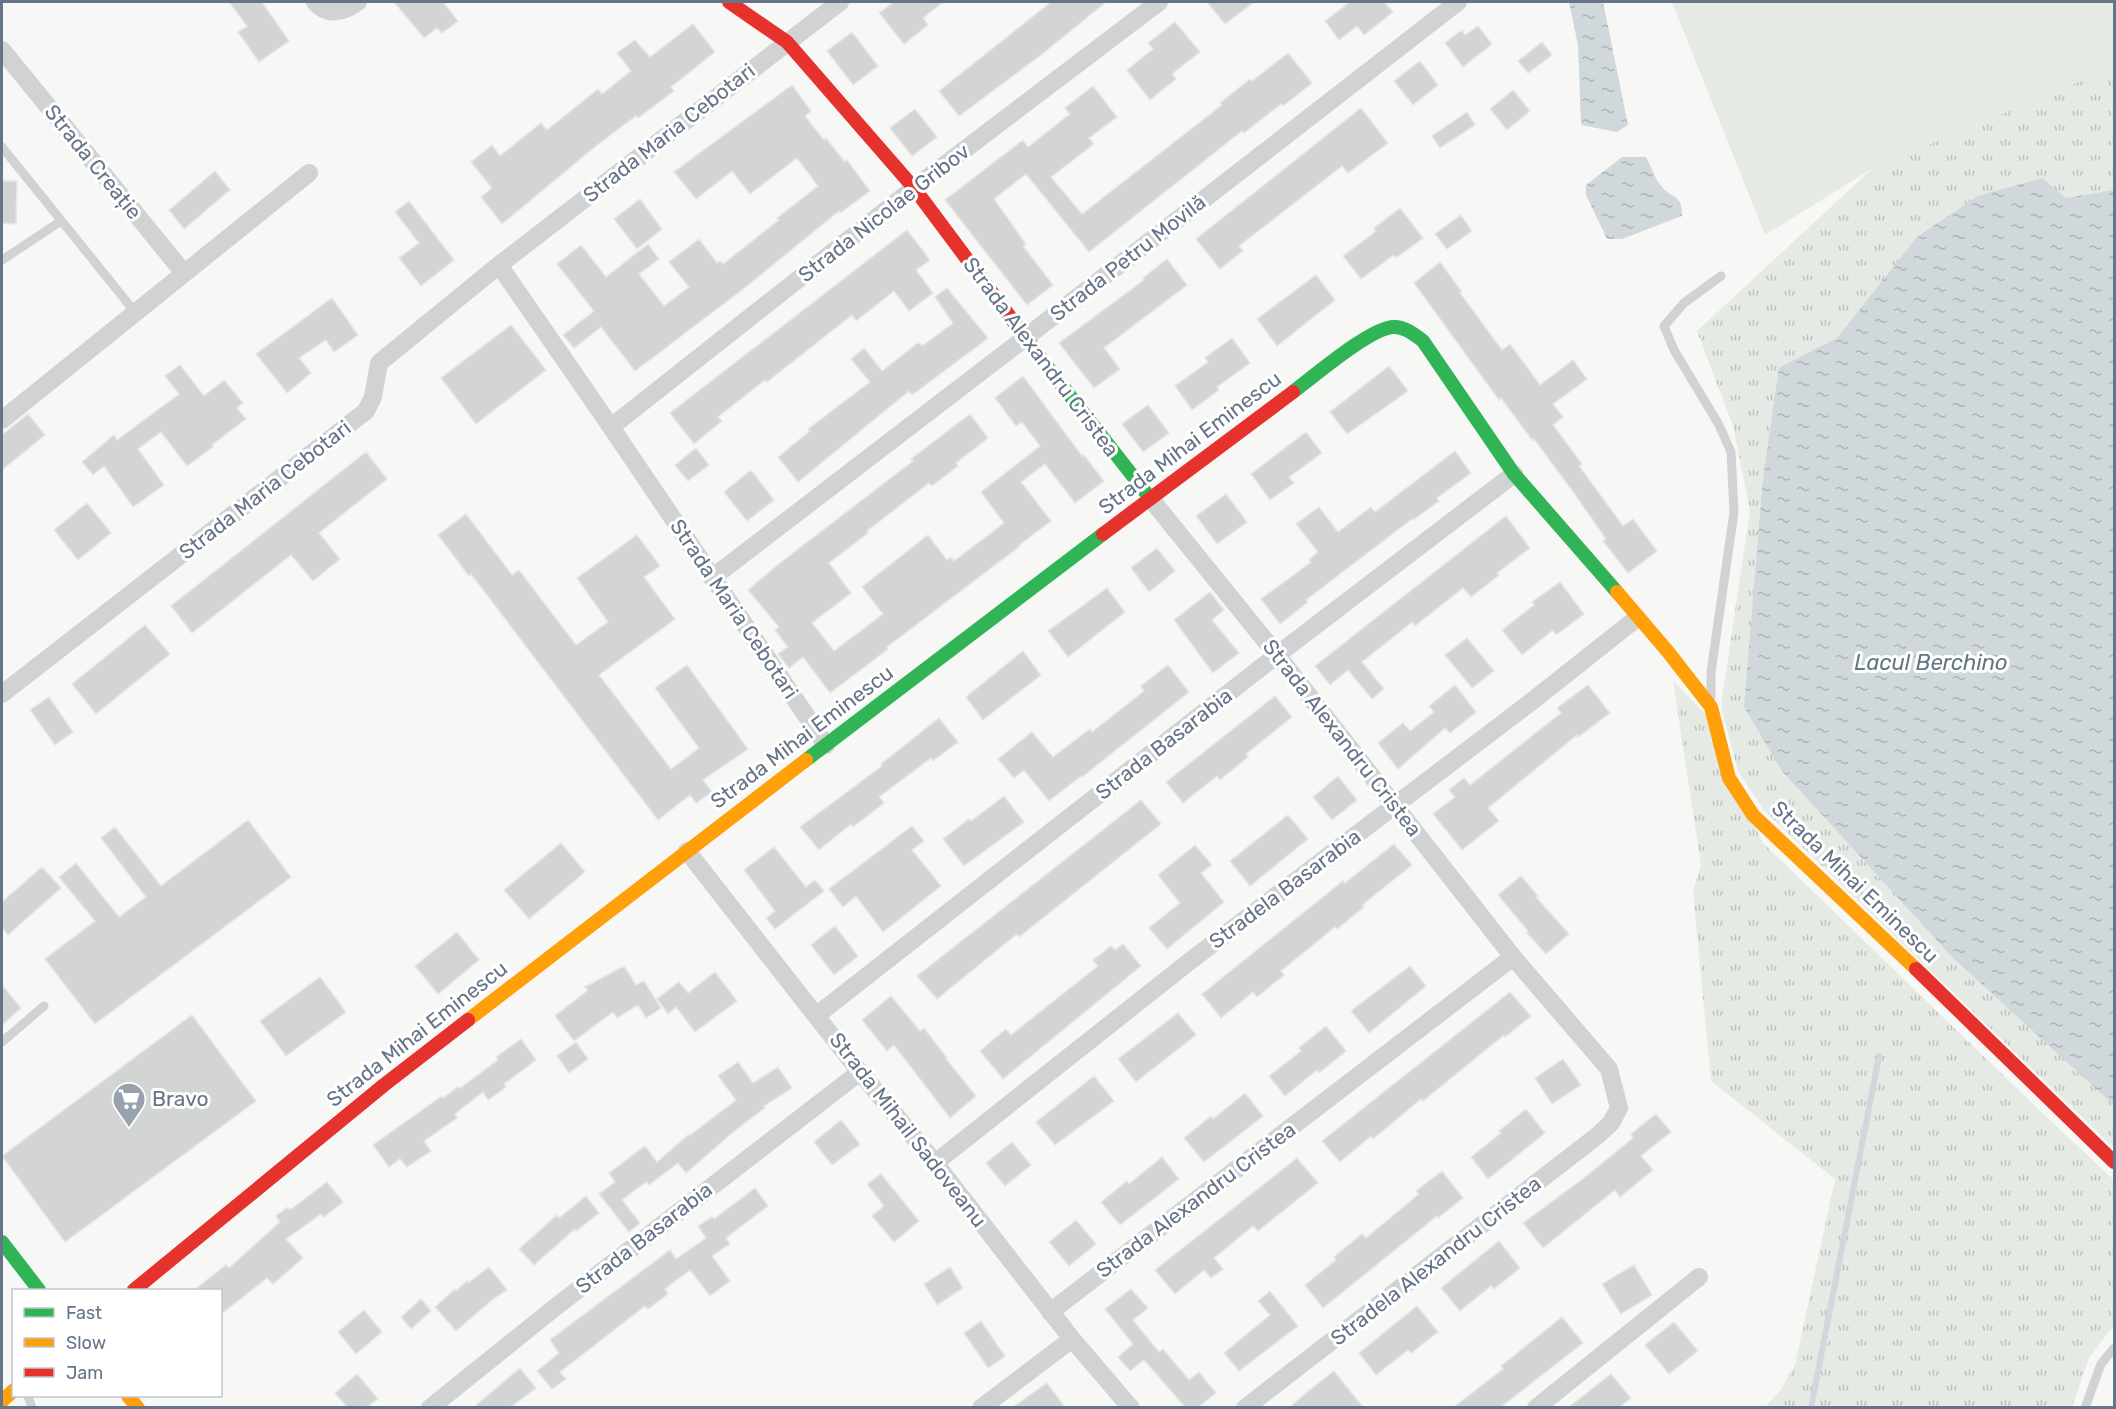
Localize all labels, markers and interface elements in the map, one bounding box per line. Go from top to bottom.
street label: Strada Maria Cebotari [578,58,760,207]
street label: Strada Creație [40,99,147,224]
street label: Strada Nicolae Gribov [793,138,974,287]
street label: Strada Petru Movilă [1045,189,1211,326]
street label: Strada Alexandru Cristea [958,252,1125,461]
street label: Strada Mihai Eminescu [1093,366,1286,519]
street label: Strada Maria Cebotari [174,415,356,564]
street label: Strada Maria Cebotari [665,514,804,703]
street label: Strada Alexandru Cristea [1258,634,1427,841]
water label: Lacul Berchino [1854,649,2008,676]
street label: Strada Mihai Eminescu [705,660,898,813]
street label: Strada Basarabia [1090,683,1237,805]
street label: Strada Mihai Eminescu [1767,795,1944,968]
street label: Stradela Basarabia [1204,823,1365,954]
street label: Strada Mihai Eminescu [321,955,512,1112]
street label: Strada Mihail Sadoveanu [825,1027,992,1232]
supermarket icon: Bravo [111,1081,147,1128]
place label: Bravo [152,1086,209,1111]
street label: Strada Alexandru Cristea [1091,1116,1300,1283]
street label: Stradela Alexandru Cristea [1326,1171,1546,1350]
street label: Strada Basarabia [570,1177,717,1299]
legend [12,1289,222,1397]
text: Fast [66,1302,102,1324]
text: Slow [66,1332,106,1354]
text: Jam [66,1362,103,1384]

